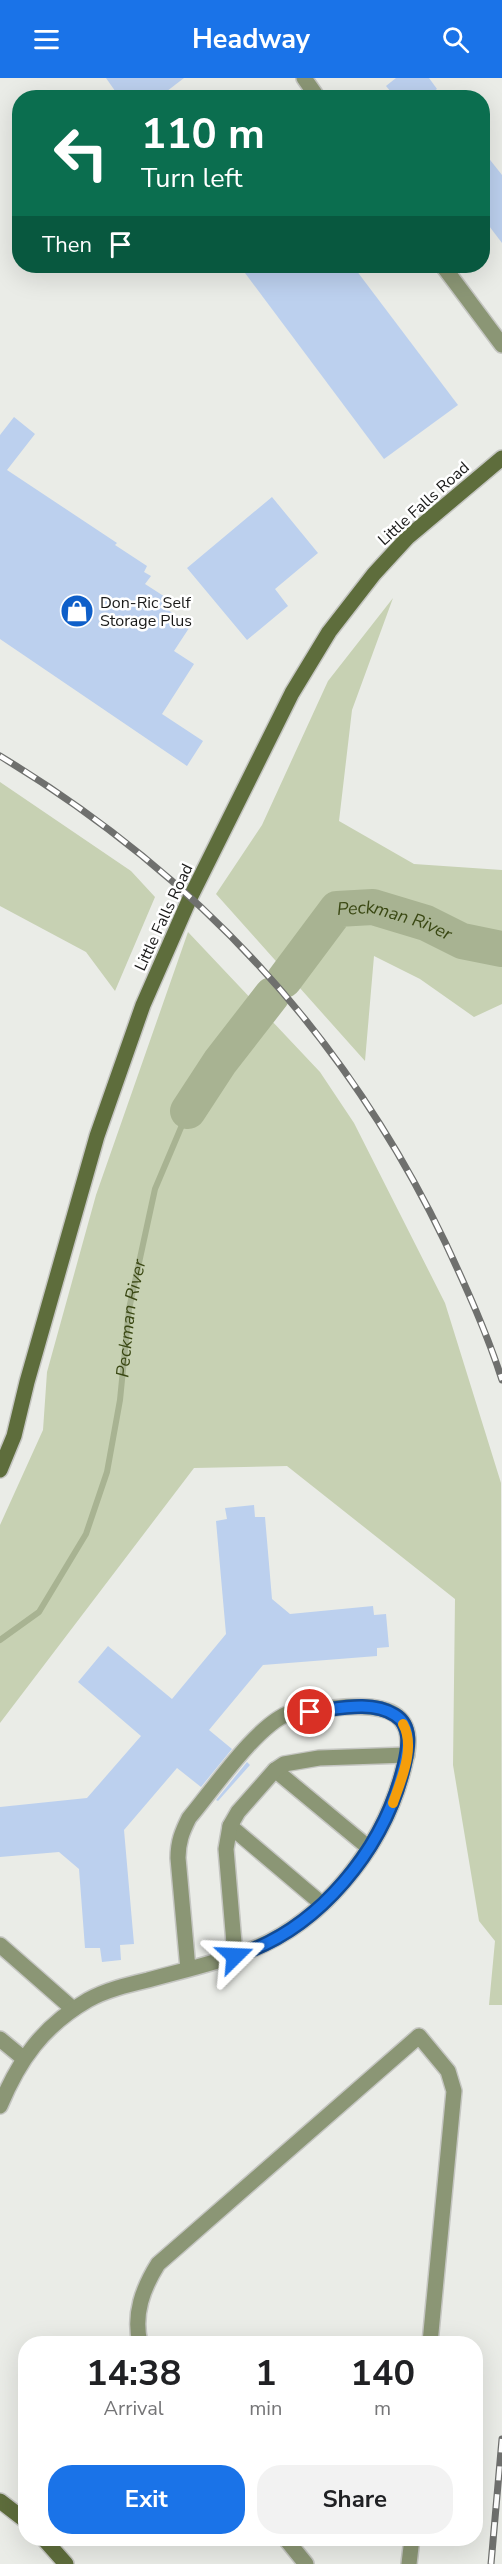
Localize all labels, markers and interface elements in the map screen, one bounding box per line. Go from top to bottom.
text: Headway [192,21,310,58]
icon: menu [30,23,63,56]
icon: search [439,23,472,56]
text: 110 m [141,106,265,163]
icon: left [42,114,120,192]
text: Turn left [141,160,242,197]
icon: arrive [104,228,137,261]
text: Then [42,230,92,260]
street label: Little Falls Road [373,457,474,551]
place label: Don-Ric Self Storage Plus [100,592,192,632]
shop icon: Don-Ric Self Storage Plus [59,593,95,629]
street label: Little Falls Road [129,860,198,975]
water label: Peckman River [336,895,457,946]
water label: Peckman River [110,1257,152,1379]
pin [284,1686,335,1737]
icon: arrive [293,1695,326,1728]
position arrow [203,1924,267,1988]
text: 14:38 [86,2349,181,2398]
text: 1 [255,2349,277,2398]
text: 140 [350,2349,415,2398]
text: Arrival [104,2395,164,2422]
text: min [249,2395,282,2422]
text: m [374,2395,391,2422]
button: Exit [48,2465,245,2534]
button: Share [257,2465,453,2534]

